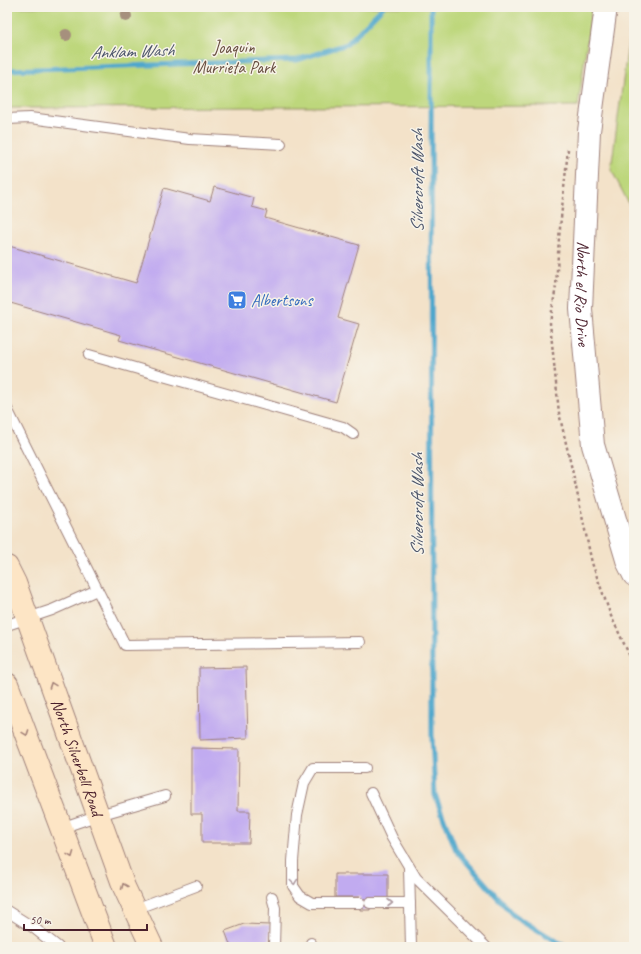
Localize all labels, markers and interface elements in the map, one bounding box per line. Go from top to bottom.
park label: Joaquin Murrieta Park [193,37,277,78]
water label: Anklam Wash [90,38,176,63]
water label: Silvercroft Wash [406,128,428,233]
street label: North el Rio Drive [570,241,595,348]
supermarket icon: Albertsons [226,289,248,311]
place label: Albertsons [251,290,315,311]
water label: Silvercroft Wash [406,452,428,557]
one-way arrow [48,681,56,688]
street label: North Silverbell Road [47,696,109,821]
one-way arrow [21,730,29,737]
one-way arrow [67,851,75,858]
one-way arrow [289,878,298,885]
one-way arrow [121,882,129,889]
one-way arrow [387,899,393,907]
scale bar [24,906,147,932]
text: 50 m [30,912,52,928]

